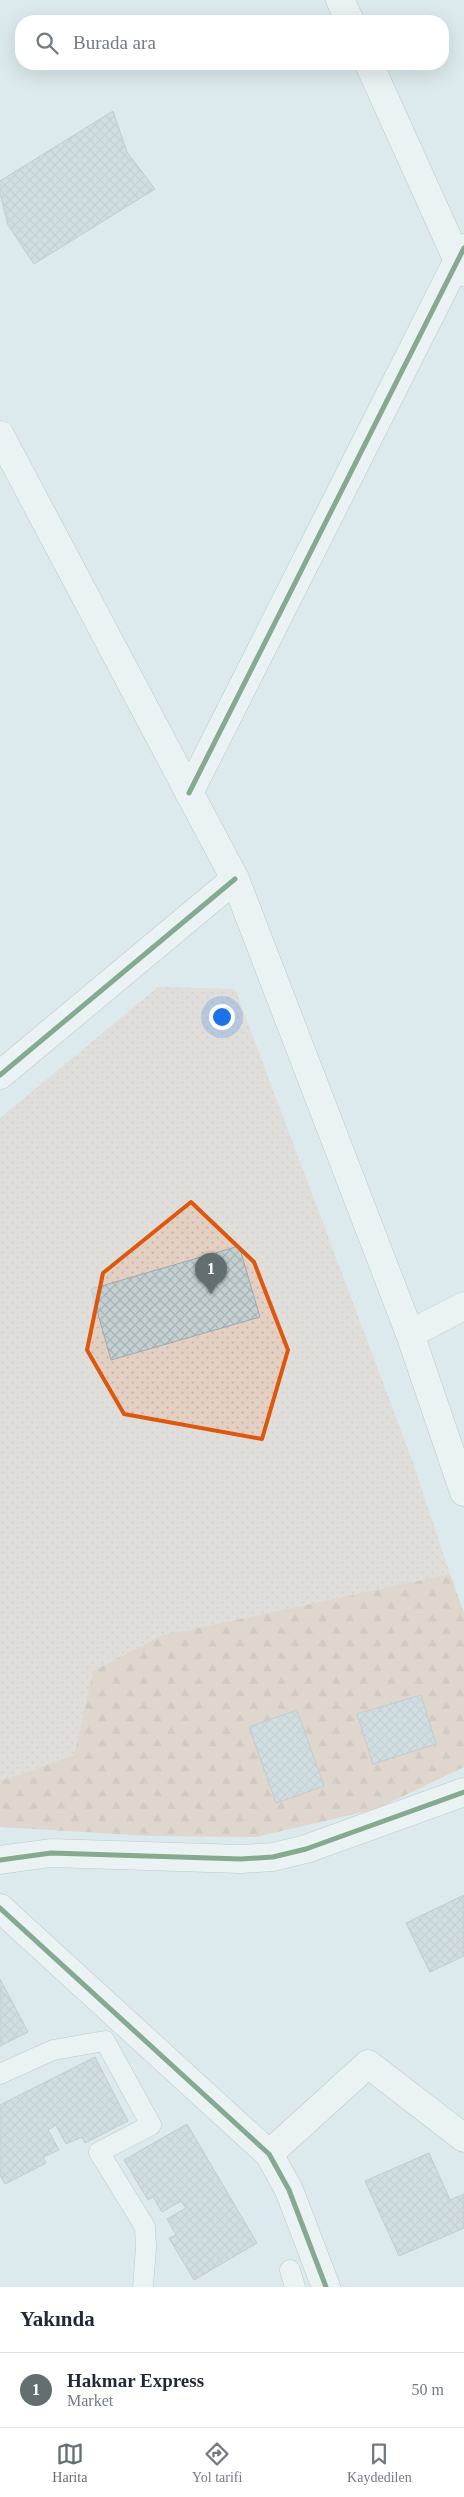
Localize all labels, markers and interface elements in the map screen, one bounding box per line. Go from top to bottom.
search box [15,15,449,70]
icon: search [33,29,61,57]
text: Burada ara [73,32,156,53]
your location [209,1004,235,1030]
pin: 1 [195,1253,227,1294]
text: Yakında [20,2307,95,2331]
text: Hakmar Express [67,2370,204,2391]
text: 1 [32,2381,40,2398]
text: 50 m [412,2381,444,2398]
text: Market [67,2392,113,2409]
tab: Harita [52,2440,87,2486]
tab: Yol tarifi [192,2440,242,2486]
tab: Kaydedilen [347,2440,412,2486]

